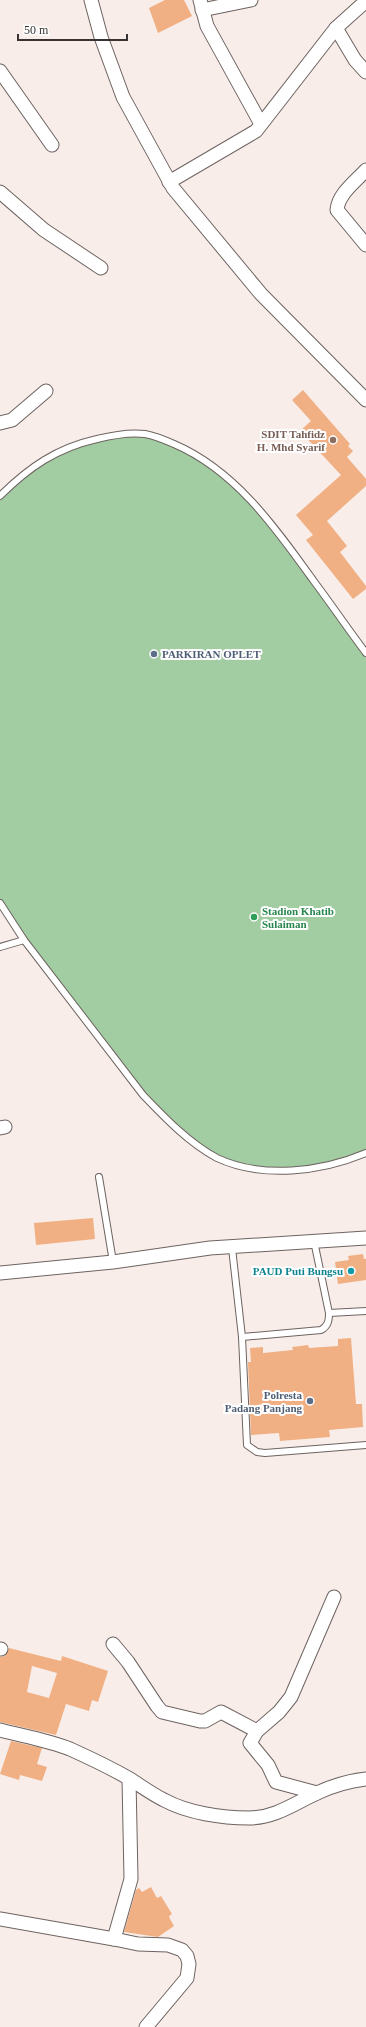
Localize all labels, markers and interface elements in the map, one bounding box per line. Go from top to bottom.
scale bar [18,16,127,42]
text: 50 m [24,23,49,37]
place label: SDIT Tahfidz H. Mhd Syarif [257,428,325,453]
marker: SDIT Tahfidz H. Mhd Syarif [328,435,338,445]
place label: PARKIRAN OPLET [162,648,261,660]
marker: PARKIRAN OPLET [149,649,159,659]
place label: Stadion Khatib Sulaiman [262,905,334,930]
marker: Stadion Khatib Sulaiman [249,912,259,922]
place label: PAUD Puti Bungsu [253,1265,343,1277]
marker: PAUD Puti Bungsu [346,1266,356,1276]
place label: Polresta Padang Panjang [225,1389,302,1414]
marker: Polresta Padang Panjang [305,1396,315,1406]

